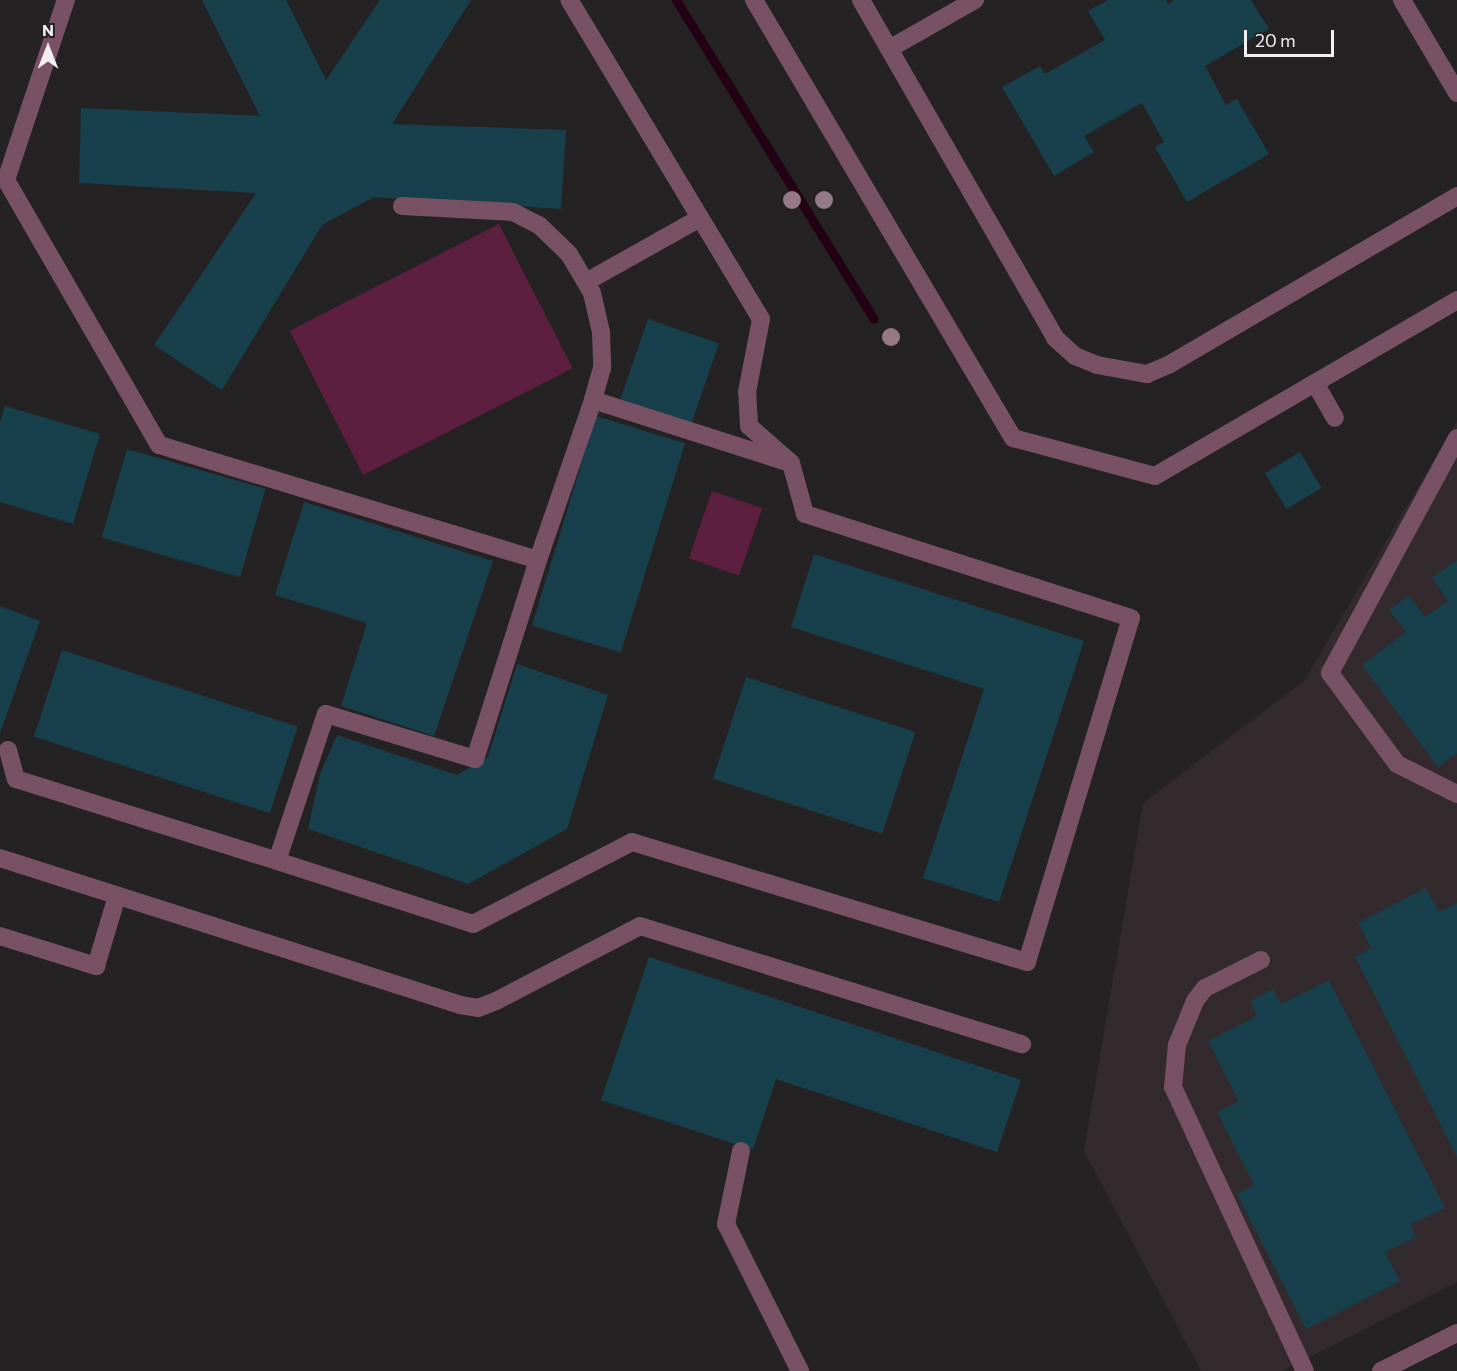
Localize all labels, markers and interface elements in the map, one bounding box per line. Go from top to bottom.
north arrow [18,18,78,78]
scale bar [1247,18,1337,56]
text: N [42,20,54,39]
text: 20 m [1255,29,1296,51]

